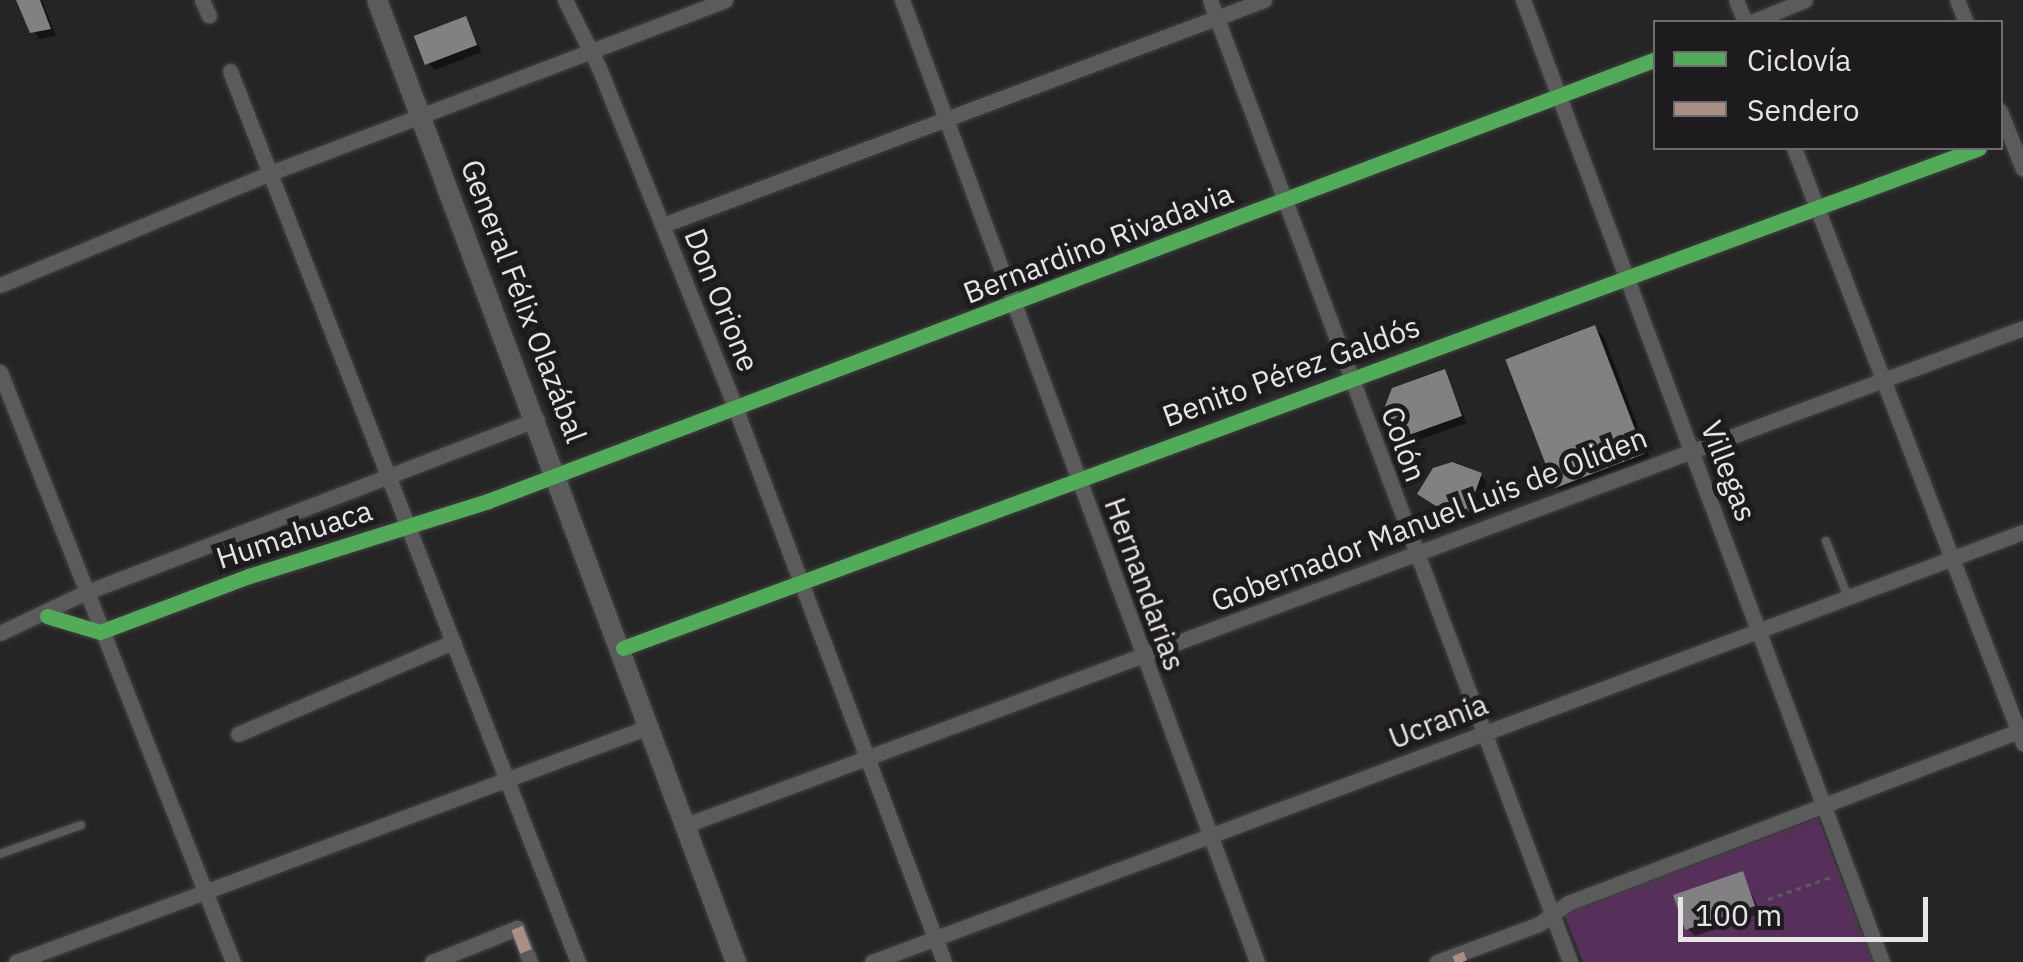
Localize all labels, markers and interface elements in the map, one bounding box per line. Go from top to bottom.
legend [1653,20,2003,150]
text: Ciclovía [1747,40,1851,79]
text: Sendero [1747,90,1859,129]
street label: General Félix Olazábal [453,154,595,448]
street label: Bernardino Rivadavia [958,175,1238,311]
street label: Don Orione [677,223,767,377]
street label: Benito Pérez Galdós [1158,308,1424,434]
street label: Colón [1374,401,1434,487]
street label: Villegas [1693,416,1765,526]
street label: Gobernador Manuel Luis de Oliden [1206,419,1652,619]
street label: Humahuaca [212,492,376,576]
street label: Hernandarias [1097,493,1193,675]
street label: Ucrania [1384,686,1492,756]
scale bar [1683,877,1933,939]
text: 100 m [1695,895,1782,934]

